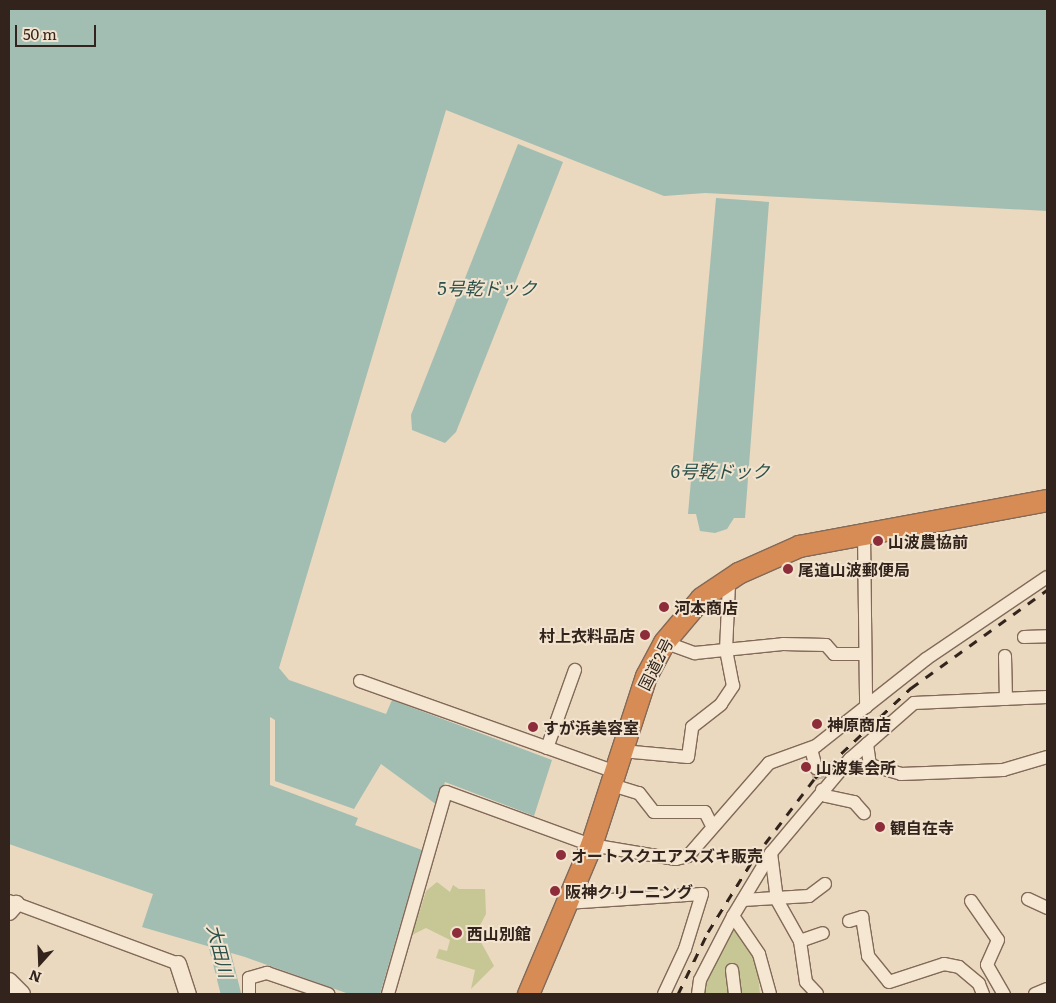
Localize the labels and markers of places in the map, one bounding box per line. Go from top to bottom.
place label: 山波農協前 [888,531,968,551]
marker: 山波農協前 [872,535,884,547]
place label: 尾道山波郵便局 [798,559,910,579]
marker: 尾道山波郵便局 [782,563,794,575]
place label: 河本商店 [674,597,738,617]
marker: 河本商店 [658,601,670,613]
place label: 村上衣料品店 [539,625,635,645]
marker: 村上衣料品店 [639,629,651,641]
place label: 神原商店 [827,714,891,734]
place label: すが浜美容室 [543,717,639,737]
marker: 神原商店 [811,718,823,730]
marker: すが浜美容室 [527,721,539,733]
place label: 山波集会所 [816,757,896,777]
marker: 山波集会所 [800,761,812,773]
place label: 観自在寺 [890,817,954,837]
marker: 観自在寺 [874,821,886,833]
place label: オートスクエアスズキ販売 [571,845,763,865]
marker: オートスクエアスズキ販売 [555,849,567,861]
place label: 阪神クリーニング [565,881,693,901]
marker: 阪神クリーニング [549,885,561,897]
place label: 西山別館 [467,923,531,943]
marker: 西山別館 [451,927,463,939]

